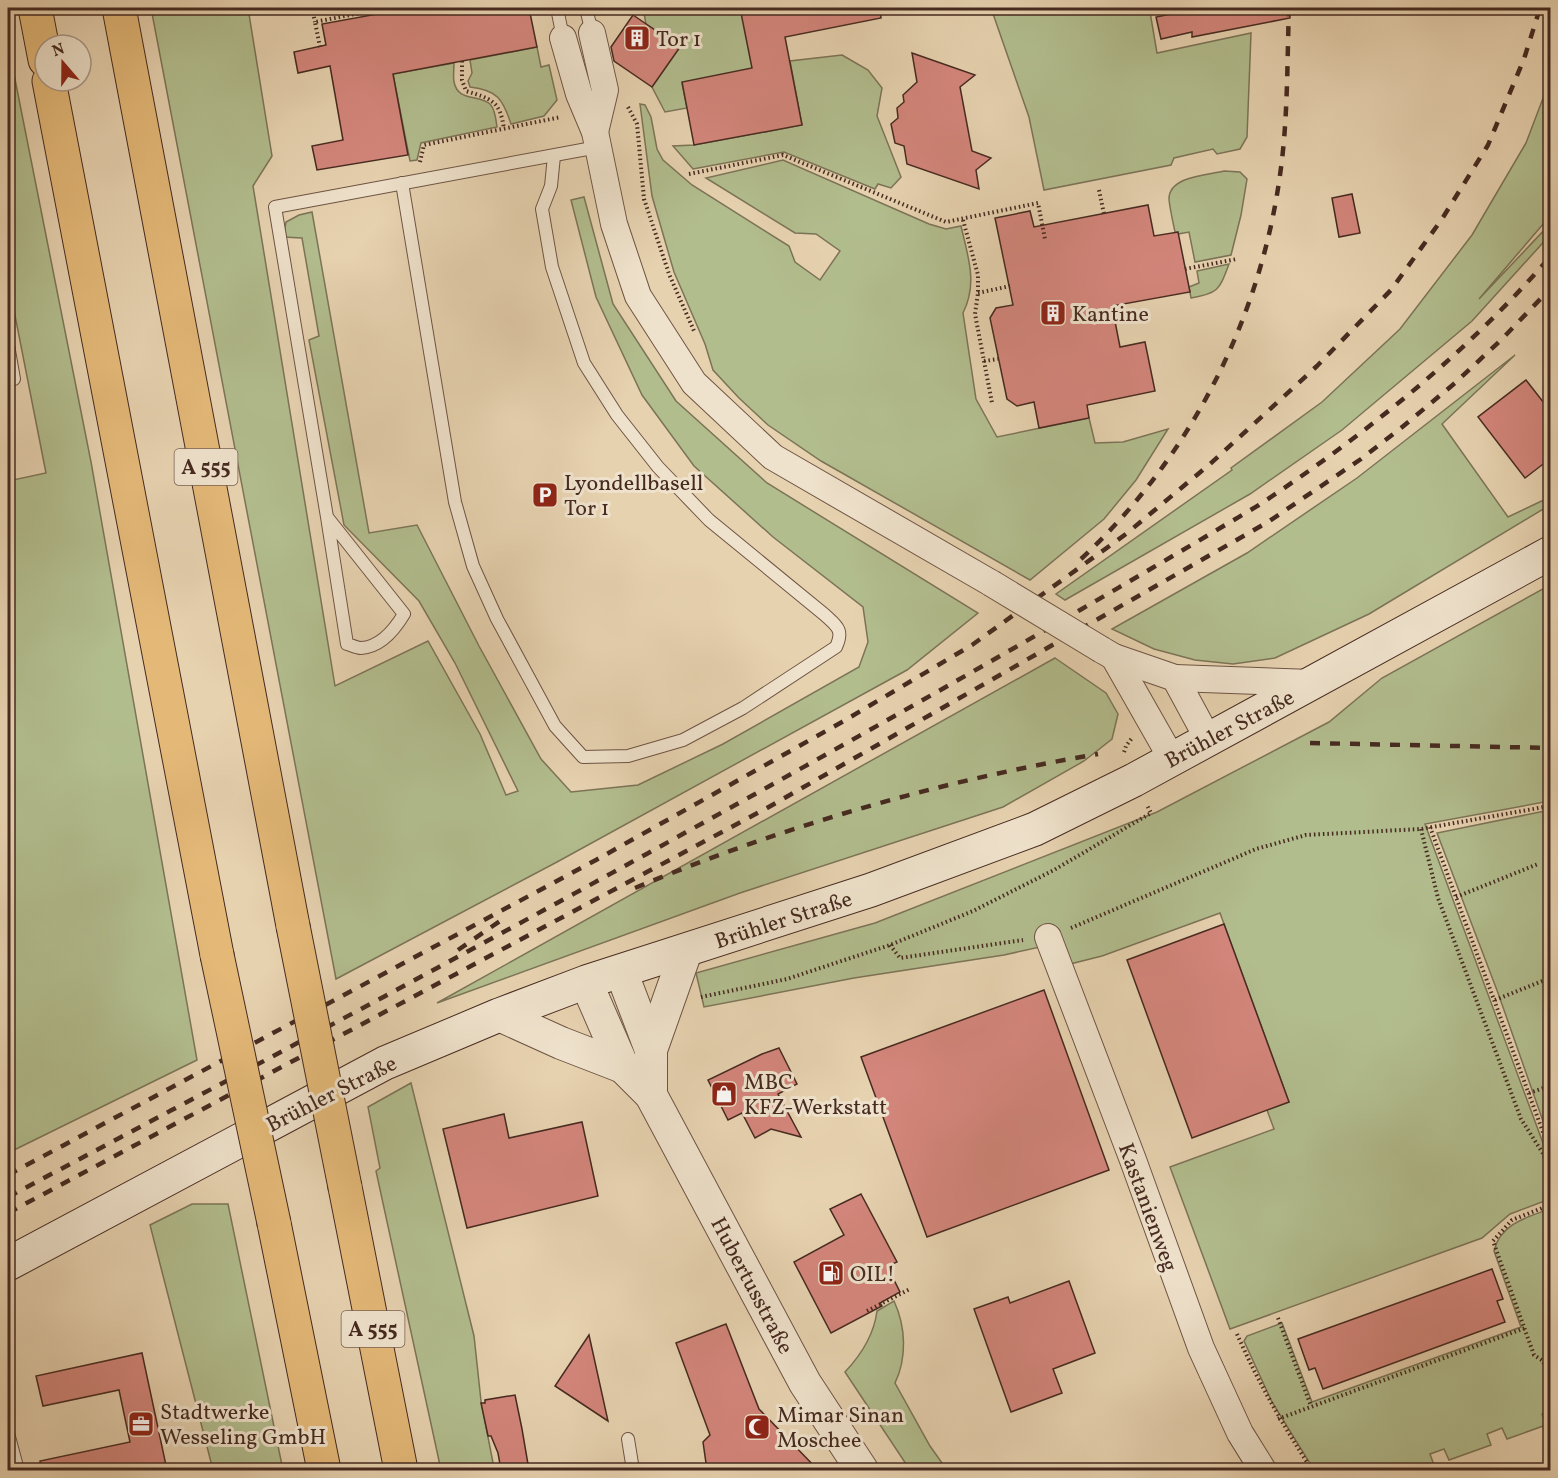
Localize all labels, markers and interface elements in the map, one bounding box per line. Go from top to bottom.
building icon: Tor 1 [622,23,652,53]
place label: Tor 1 [656,25,701,56]
north arrow [33,33,93,93]
text: N [49,38,68,63]
building icon: Kantine [1038,298,1068,328]
place label: Kantine [1072,300,1149,331]
road number: A 555 [174,449,238,485]
place label: Lyondellbasell Tor 1 [564,469,703,525]
parking icon: Lyondellbasell Tor 1 [530,480,560,510]
street label: Brühler Straße [1160,683,1300,777]
street label: Brühler Straße [711,885,856,958]
street label: Brühler Straße [262,1049,403,1141]
place label: MBC KFZ-Werkstatt [744,1068,887,1124]
shop icon: MBC KFZ-Werkstatt [709,1079,739,1109]
street label: Kastanienweg [1109,1139,1184,1277]
street label: Hubertusstraße [702,1212,800,1360]
fuel station icon: OIL! [816,1258,846,1288]
place label: OIL! [850,1260,895,1291]
road number: A 555 [342,1311,404,1347]
place label: Stadtwerke Wesseling GmbH [160,1398,326,1454]
place label: Mimar Sinan Moschee [777,1401,904,1457]
office icon: Stadtwerke Wesseling GmbH [126,1409,156,1439]
mosque icon: Mimar Sinan Moschee [742,1412,772,1442]

